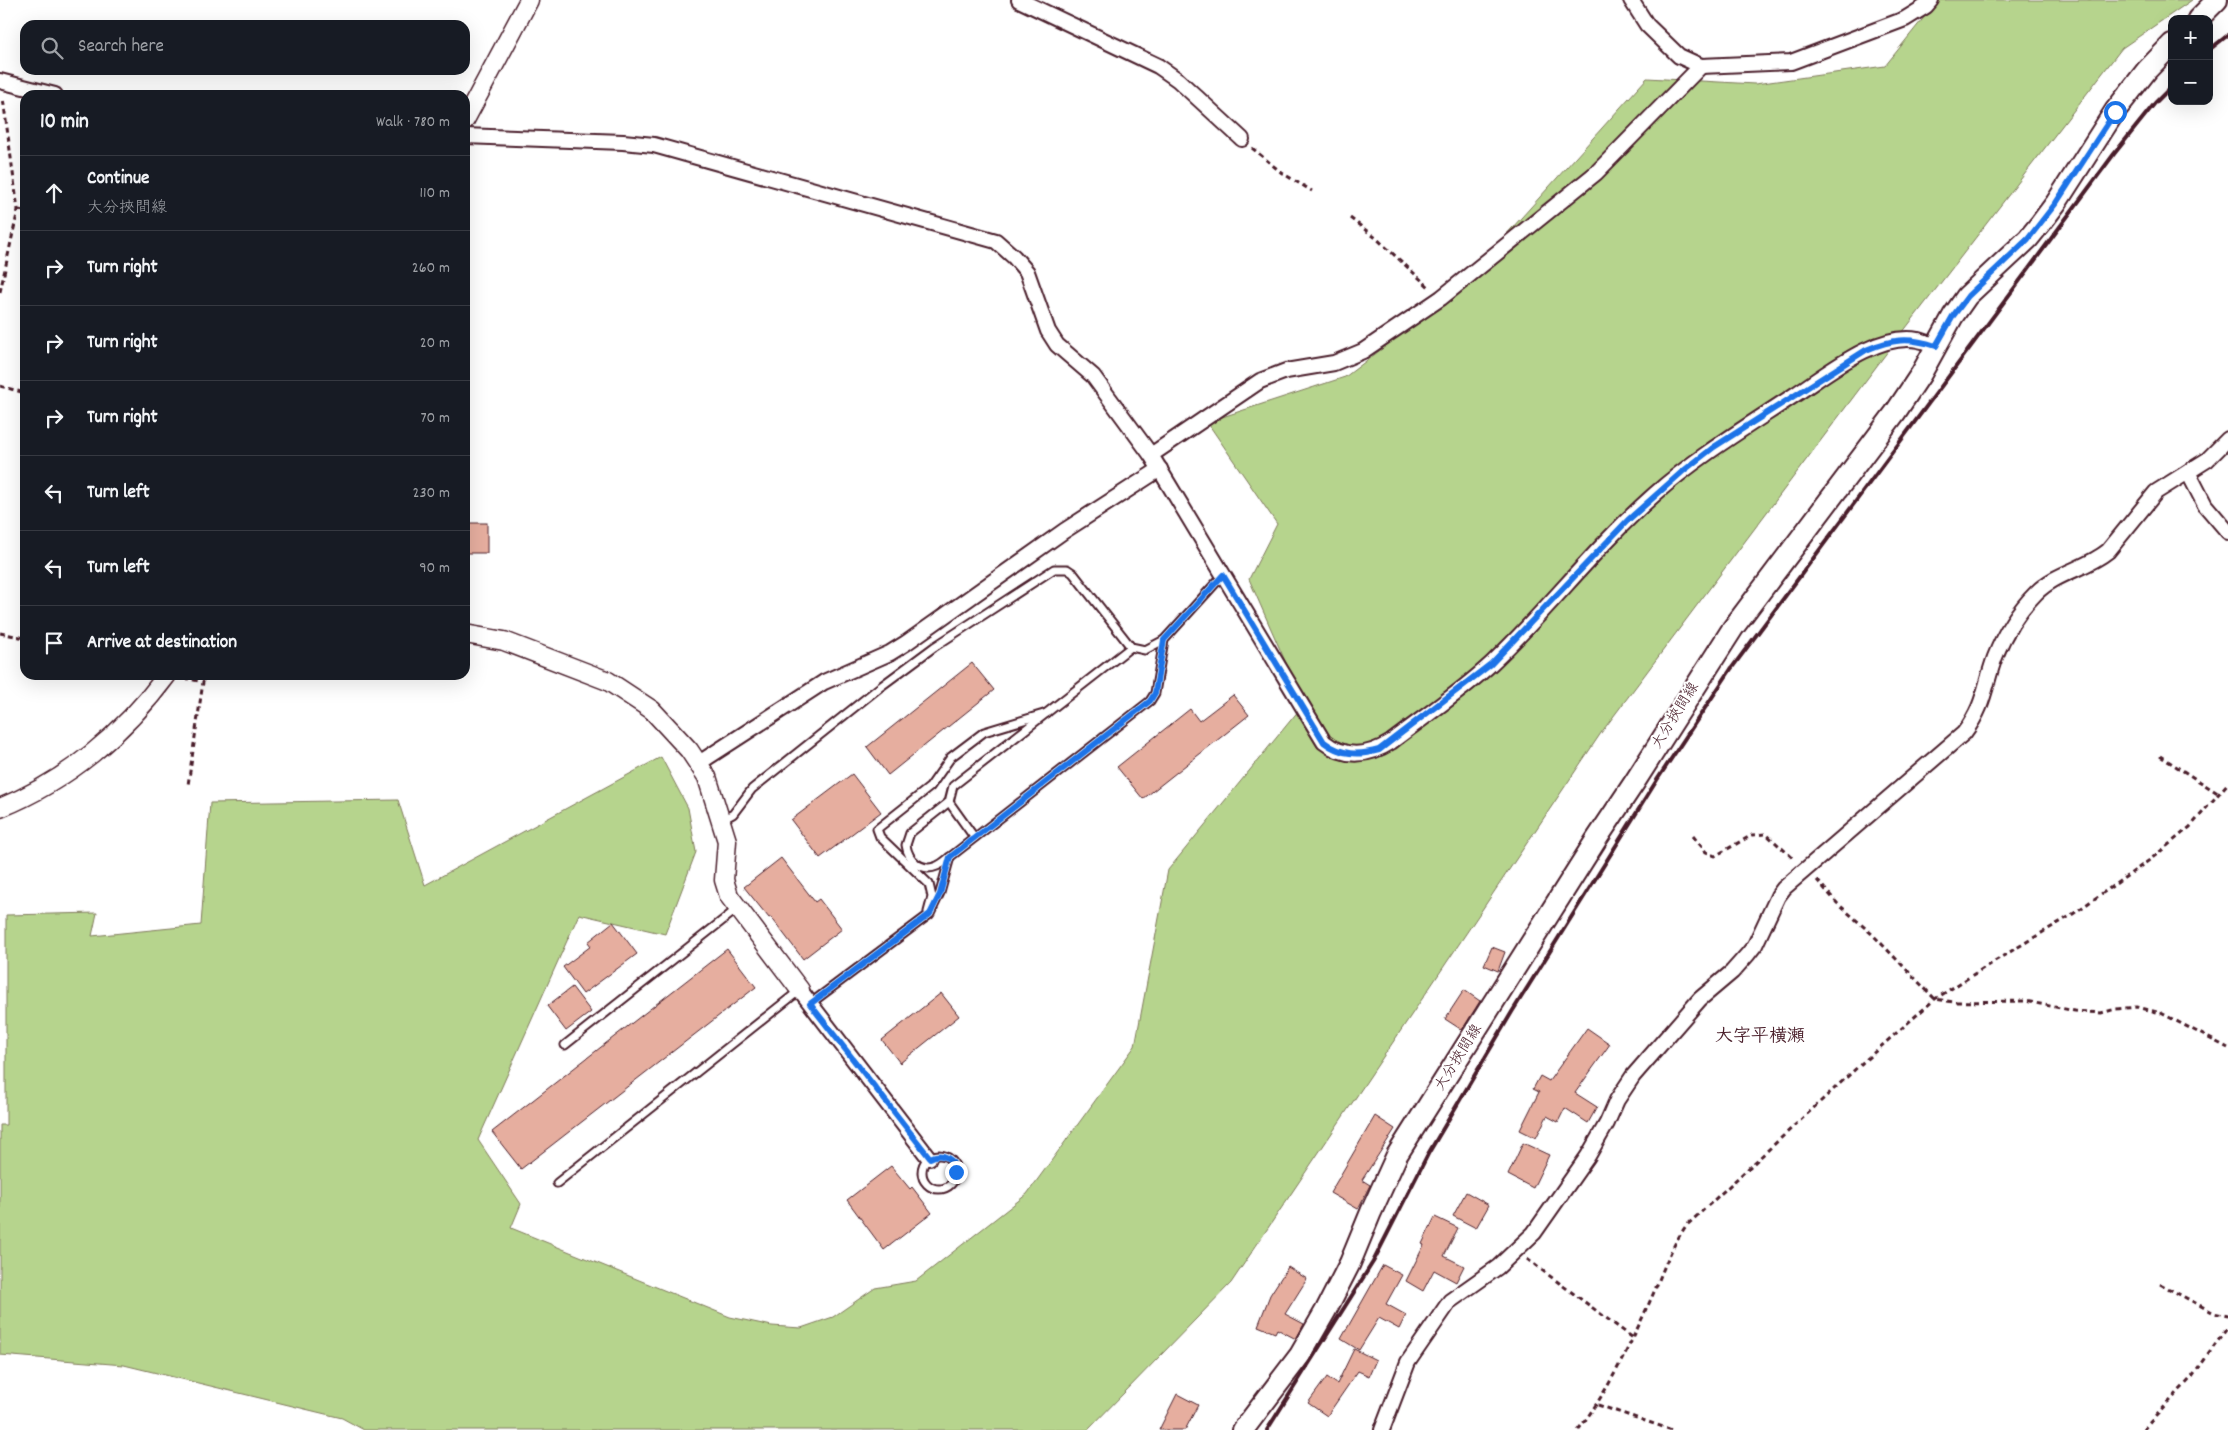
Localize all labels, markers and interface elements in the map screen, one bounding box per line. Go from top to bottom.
map controls [2168,15,2213,105]
button: + [2168,15,2213,60]
search box [20,20,470,75]
icon: search [38,34,66,62]
text: Search here [78,34,164,61]
button: − [2168,60,2213,105]
route start [2104,101,2127,124]
text: 10 min [40,108,89,138]
text: Walk · 780 m [376,111,450,134]
text: Continue [87,166,149,193]
icon: ahead [40,179,68,207]
text: 110 m [420,182,450,205]
text: 大分挾間線 [87,197,167,220]
icon: right [40,254,68,282]
text: Turn right [87,255,158,282]
text: 260 m [412,257,450,280]
icon: right [40,329,68,357]
text: Turn right [87,330,158,357]
text: 20 m [420,332,450,355]
icon: right [40,404,68,432]
text: Turn right [87,405,158,432]
text: 70 m [420,407,450,430]
icon: left [40,479,68,507]
text: Turn left [87,480,150,507]
text: 230 m [413,482,450,505]
icon: left [40,554,68,582]
text: Turn left [87,555,150,582]
text: 90 m [419,557,450,580]
icon: arrive [40,629,68,657]
text: Arrive at destination [87,630,237,657]
street label: 大分挾間線 [1647,678,1705,754]
street label: 大分挾間線 [1430,1020,1488,1096]
district label: 大字平横瀬 [1715,1025,1805,1050]
route end [945,1161,968,1184]

